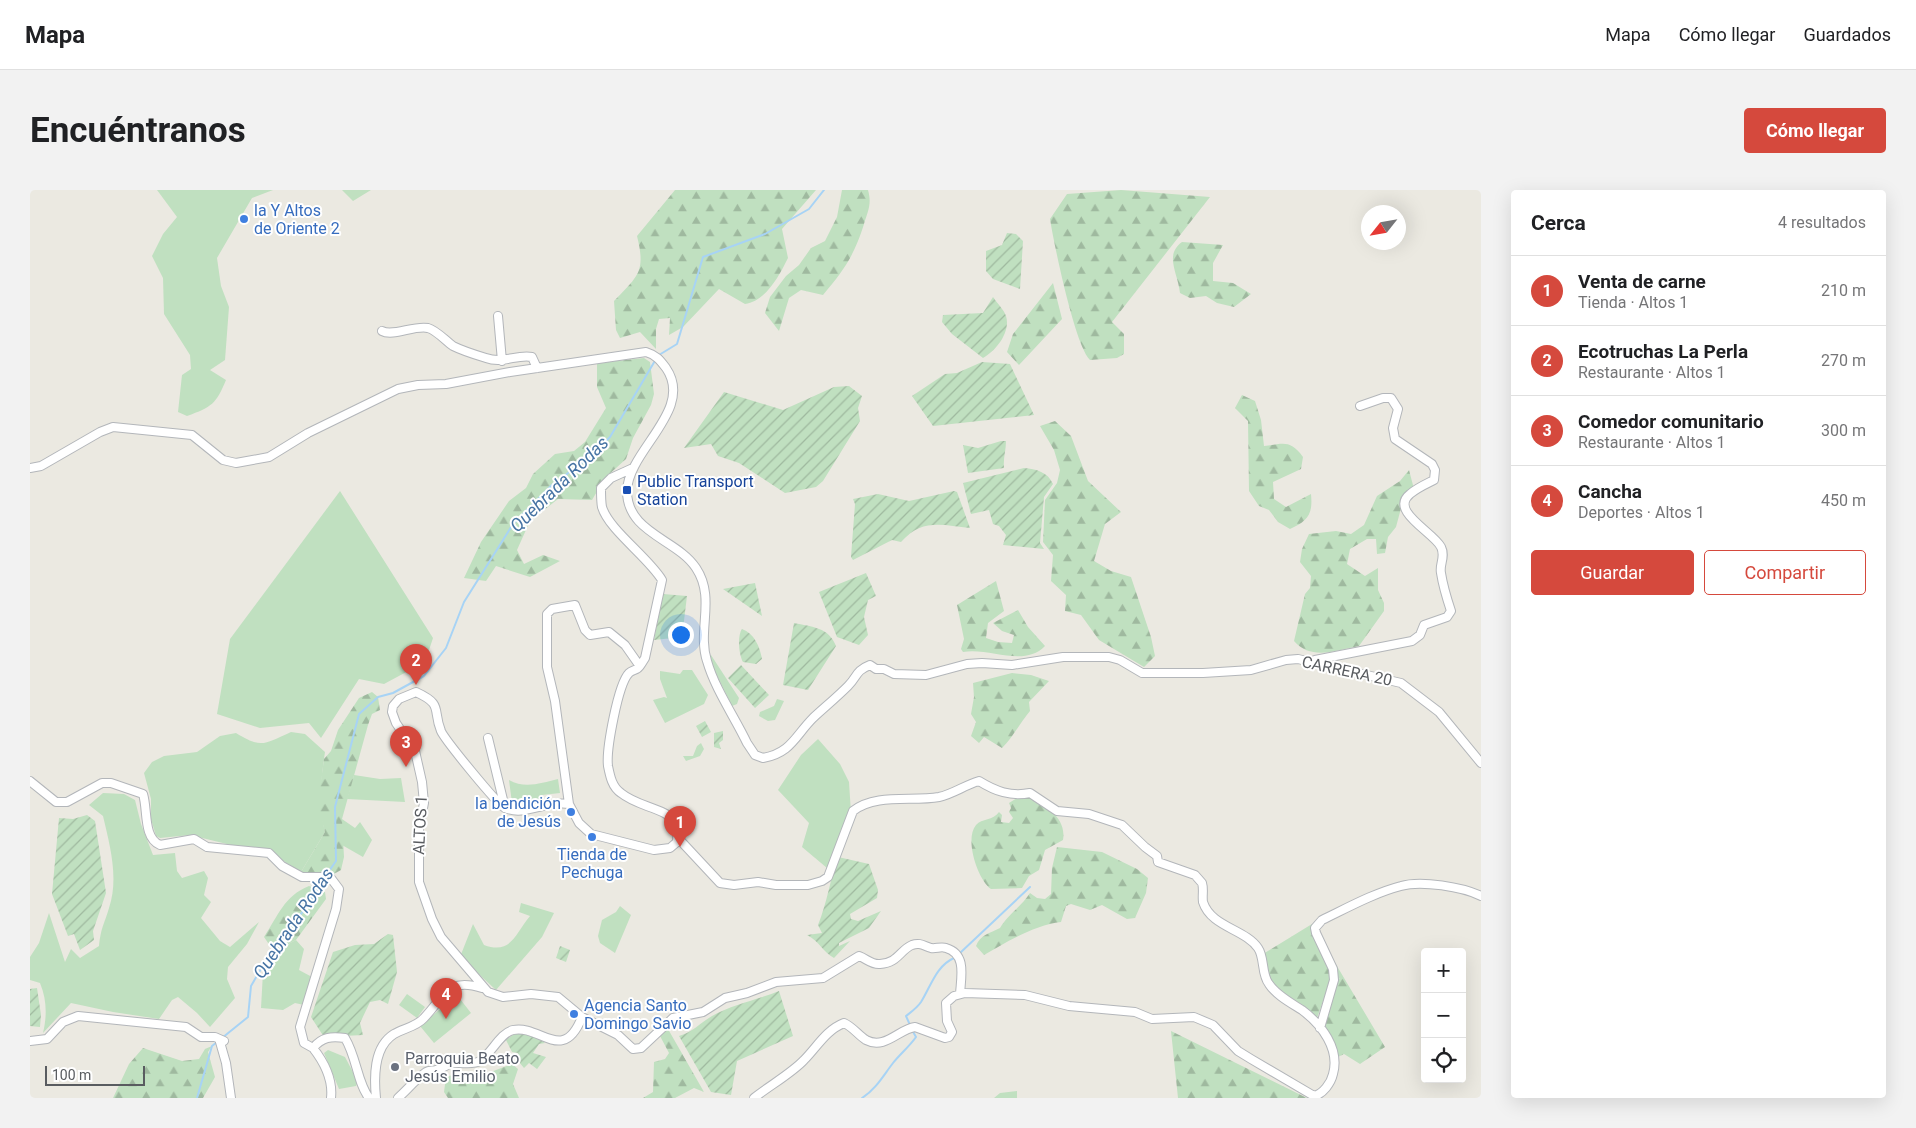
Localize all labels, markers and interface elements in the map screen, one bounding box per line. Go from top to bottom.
text: Mapa [25,21,85,49]
text: Mapa [1605,24,1651,45]
text: Cómo llegar [1679,24,1775,45]
text: Guardados [1803,24,1891,45]
button: Cómo llegar [1744,108,1886,153]
text: Encuéntranos [30,110,246,151]
place label: la Y Altos de Oriente 2 [254,201,340,238]
north arrow [1361,205,1406,250]
text: Cerca [1531,211,1586,235]
marker: la Y Altos de Oriente 2 [238,213,250,225]
text: 4 resultados [1778,213,1866,232]
text: Venta de carne [1578,270,1706,293]
text: 1 [1542,281,1552,300]
text: 210 m [1821,281,1866,300]
text: Tienda · Altos 1 [1578,293,1688,312]
text: Ecotruchas La Perla [1578,340,1748,363]
text: 2 [1542,351,1552,370]
text: 270 m [1821,351,1866,370]
text: Restaurante · Altos 1 [1578,363,1726,382]
text: Comedor comunitario [1578,410,1764,433]
text: 3 [1542,421,1552,440]
text: 300 m [1821,421,1866,440]
water label: Quebrada Rodas [505,432,613,536]
text: Restaurante · Altos 1 [1578,433,1726,452]
place label: Public Transport Station [637,472,754,509]
text: Cancha [1578,480,1642,503]
marker: Public Transport Station [621,484,633,496]
text: 4 [1542,491,1552,510]
text: 450 m [1821,491,1866,510]
text: Deportes · Altos 1 [1578,503,1705,522]
button: Guardar [1531,550,1694,595]
button: Compartir [1704,550,1866,595]
your location [668,622,694,648]
pin: 2 [400,644,432,685]
street label: CARRERA 20 [1300,652,1394,690]
pin: 3 [390,726,422,767]
place label: la bendición de Jesús [475,794,561,831]
street label: ALTOS 1 [409,795,431,855]
marker: la bendición de Jesús [565,806,577,818]
pin: 1 [664,806,696,847]
marker: Tienda de Pechuga [586,831,598,843]
place label: Tienda de Pechuga [557,845,627,882]
water label: Quebrada Rodas [248,864,338,982]
map controls [1421,948,1466,1083]
button: + [1421,948,1466,993]
pin: 4 [430,978,462,1019]
button: − [1421,993,1466,1038]
place label: Agencia Santo Domingo Savio [584,996,691,1033]
marker: Agencia Santo Domingo Savio [568,1008,580,1020]
button: locate [1421,1038,1466,1083]
place label: Parroquia Beato Jesús Emilio [405,1049,519,1086]
marker: Parroquia Beato Jesús Emilio [389,1061,401,1073]
scale bar [45,1063,145,1086]
text: 100 m [52,1067,91,1083]

